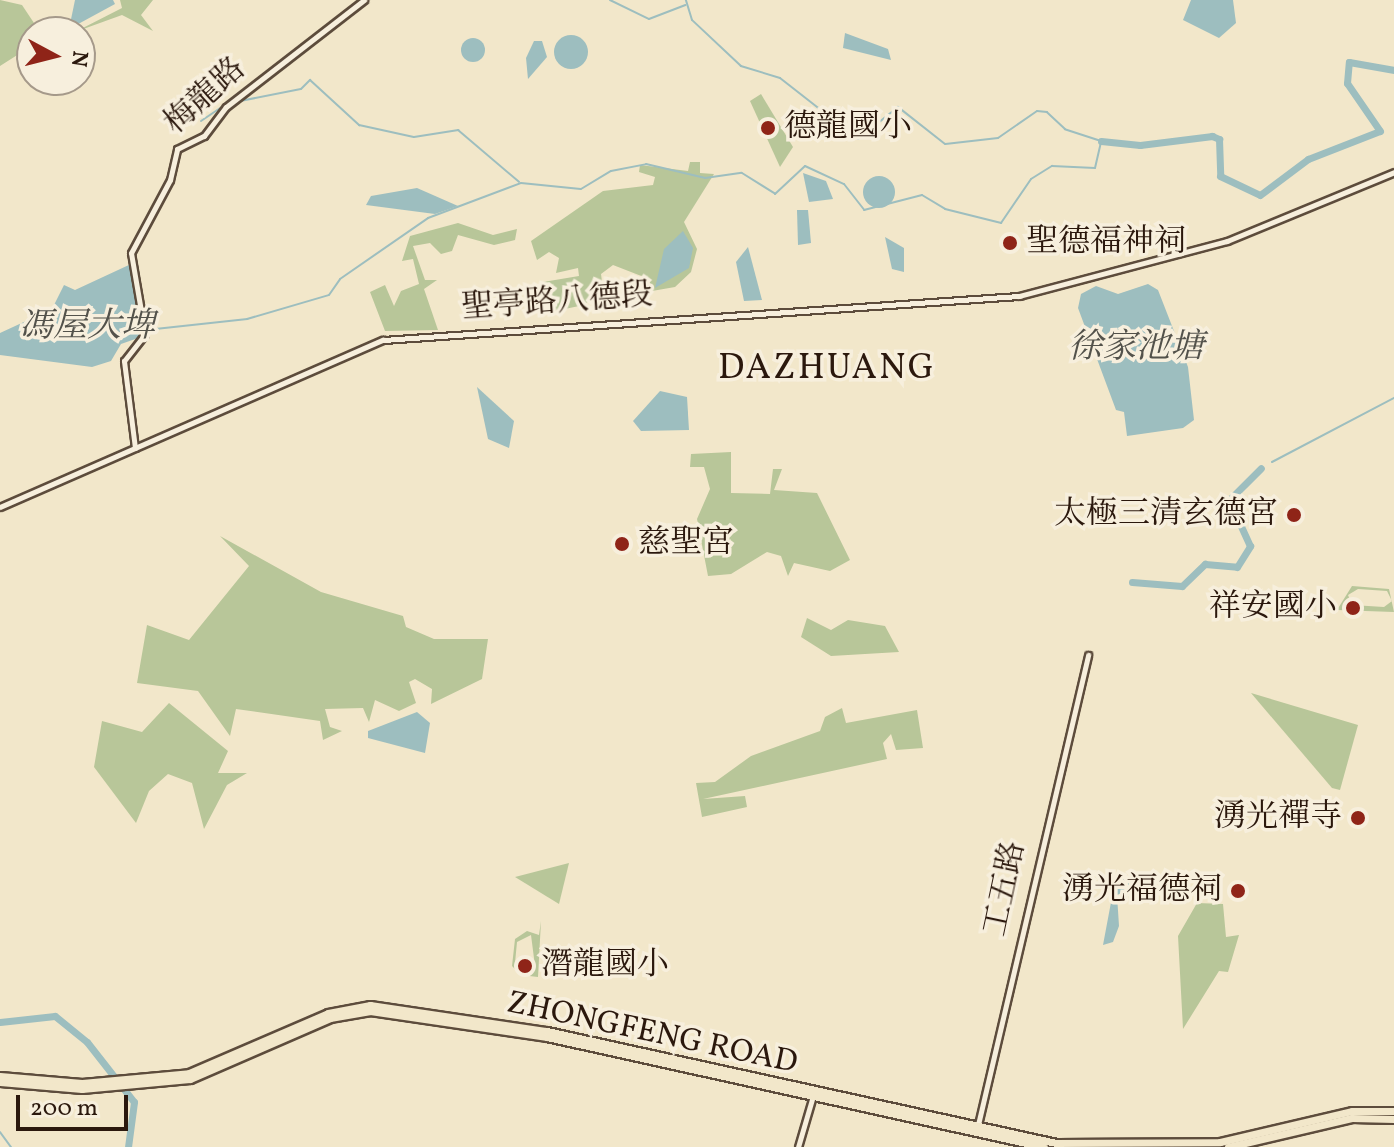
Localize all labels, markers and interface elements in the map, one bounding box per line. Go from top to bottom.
north arrow [16,16,96,96]
text: N [62,49,95,69]
street label: 梅龍路 [157,51,255,143]
place label: 德龍國小 [784,109,912,147]
marker: 德龍國小 [759,119,777,137]
place label: 聖德福神祠 [1026,224,1186,262]
marker: 聖德福神祠 [1001,234,1019,252]
street label: 聖亭路八德段 [460,277,654,329]
water label: 馮屋大埤 [19,308,155,348]
water label: 徐家池塘 [1068,329,1204,369]
district label: DAZHUANG [718,348,936,392]
place label: 太極三清玄德宮 [1054,496,1278,534]
marker: 太極三清玄德宮 [1285,506,1303,524]
place label: 慈聖宮 [638,525,734,563]
marker: 慈聖宮 [613,535,631,553]
place label: 祥安國小 [1209,589,1337,627]
marker: 祥安國小 [1344,599,1362,617]
place label: 湧光禪寺 [1214,799,1342,837]
marker: 湧光禪寺 [1349,809,1367,827]
street label: 工五路 [977,838,1035,940]
place label: 湧光福德祠 [1062,872,1222,910]
marker: 湧光福德祠 [1229,882,1247,900]
place label: 潛龍國小 [541,947,669,985]
marker: 潛龍國小 [516,957,534,975]
street label: ZHONGFENG ROAD [503,984,801,1084]
scale bar [20,1079,132,1129]
text: 200 m [30,1092,98,1126]

